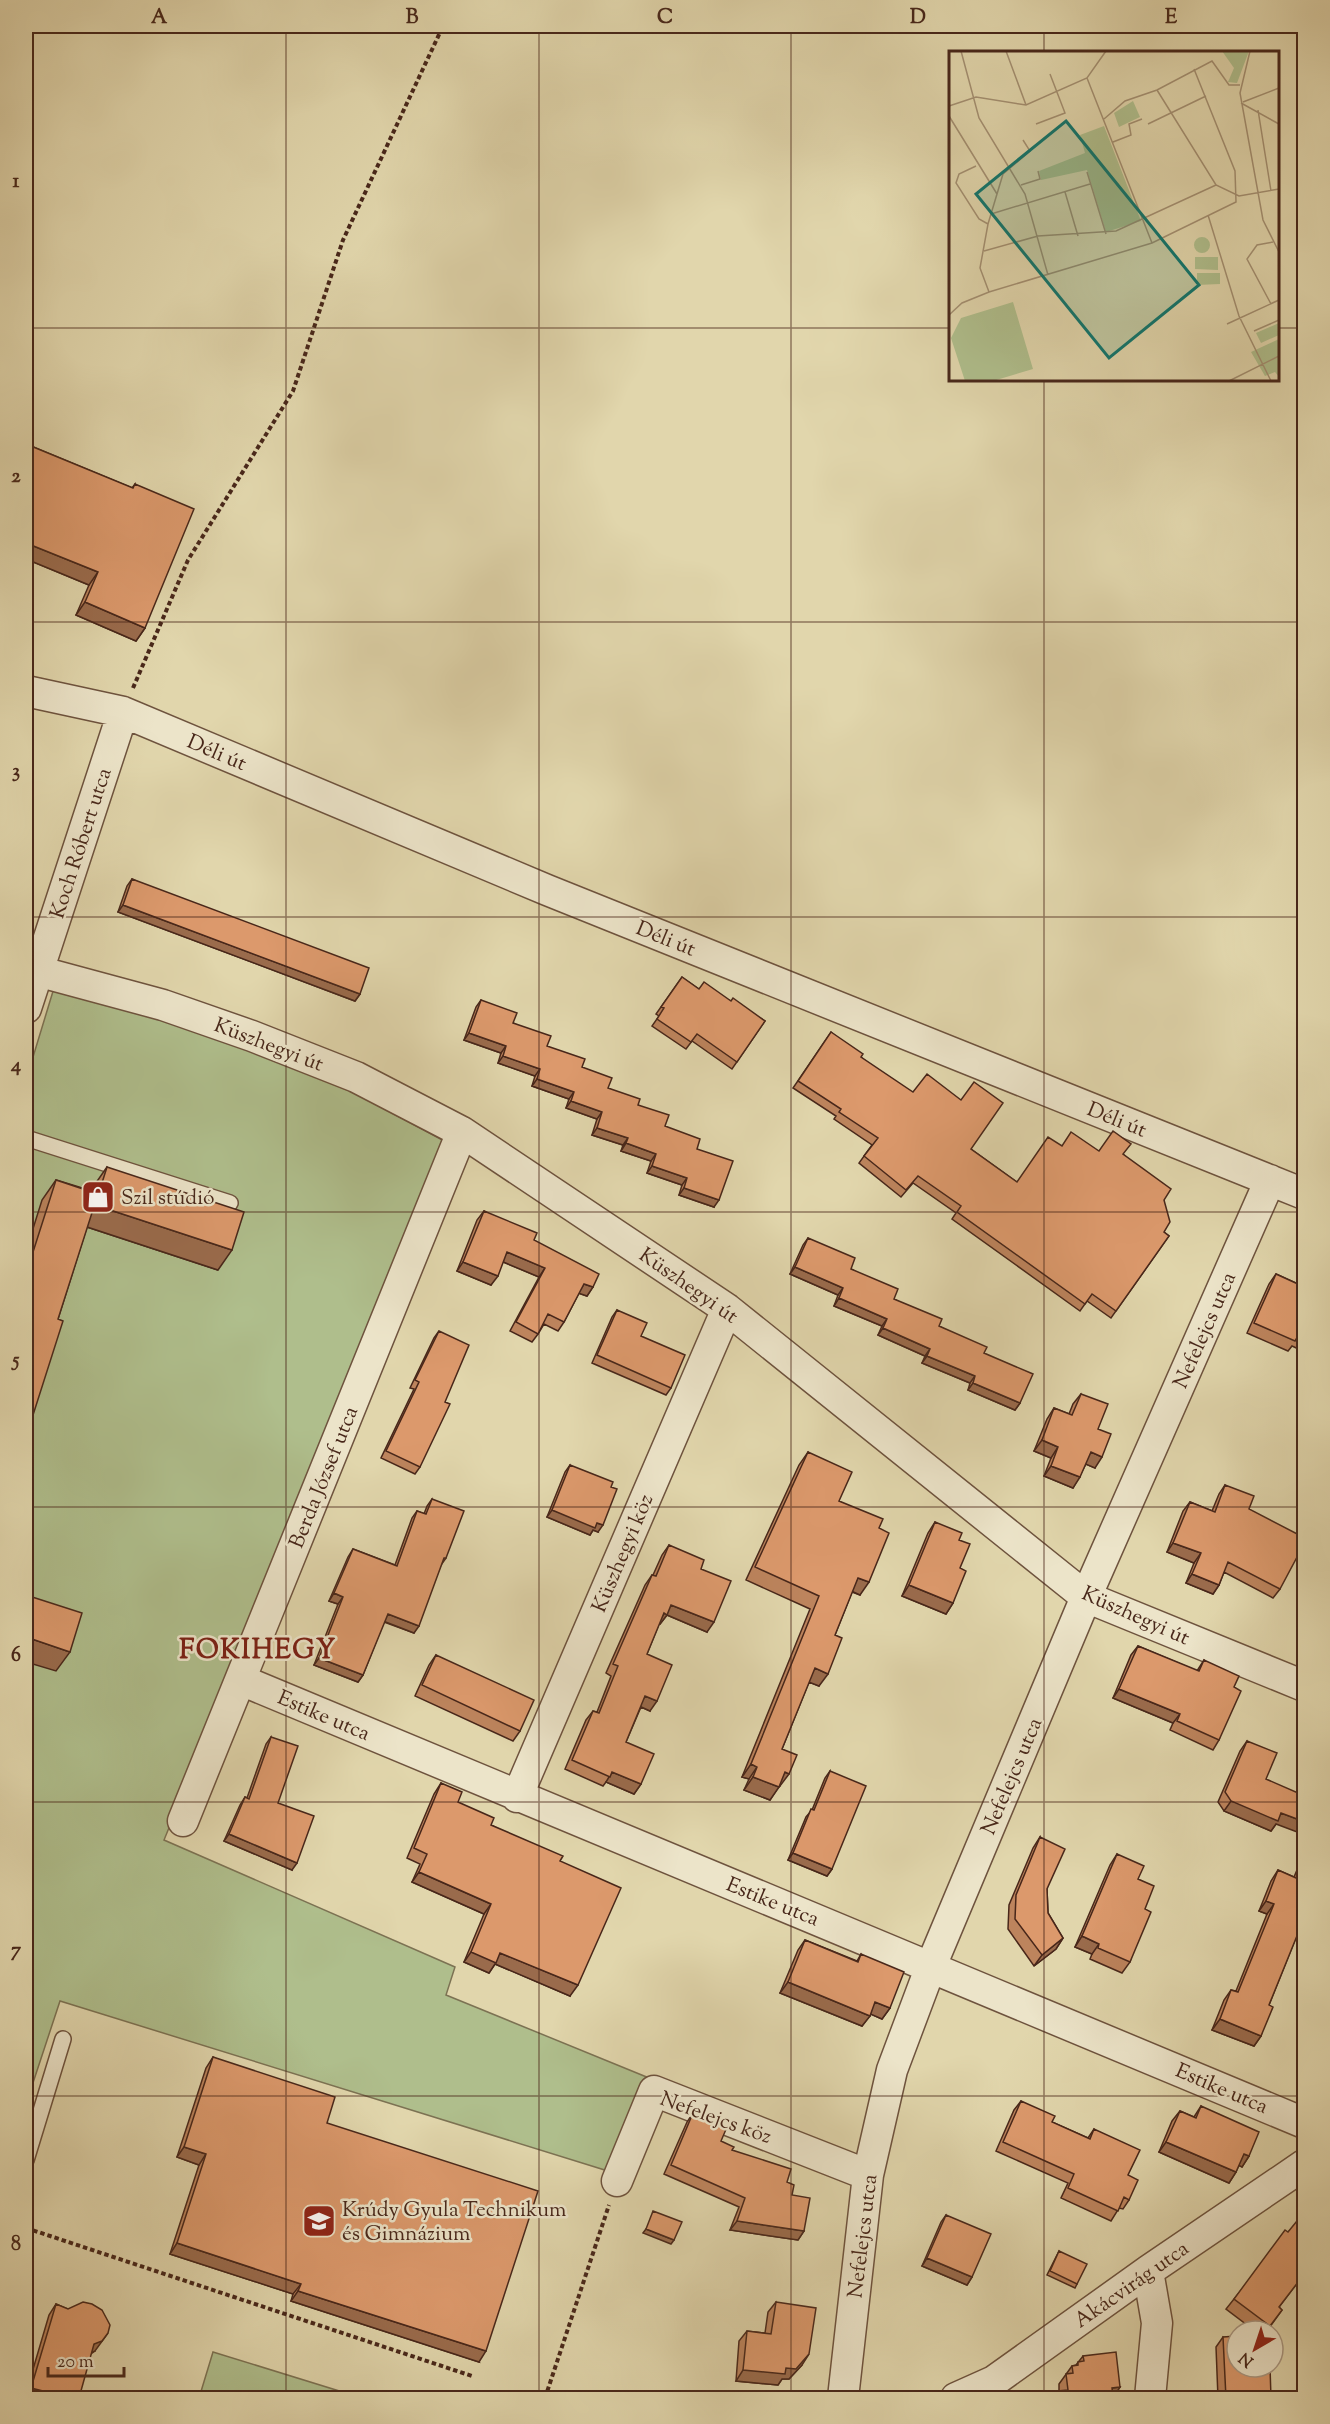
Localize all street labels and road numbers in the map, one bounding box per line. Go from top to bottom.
street label: Déli út [182,728,251,780]
street label: Koch Róbert utca [43,764,121,923]
street label: Déli út [631,914,700,965]
street label: Küszhegyi út [209,1011,327,1080]
street label: Déli út [1082,1095,1151,1146]
street label: Küszhegyi út [632,1241,744,1332]
street label: Nefelejcs utca [1167,1268,1245,1394]
street label: Berda József utca [283,1402,367,1553]
street label: Küszhegyi köz [585,1490,662,1618]
street label: Küszhegyi út [1077,1580,1194,1654]
street label: Estike utca [272,1684,374,1750]
street label: Nefelejcs utca [975,1713,1051,1840]
street label: Estike utca [721,1871,824,1935]
street label: Estike utca [1170,2057,1272,2123]
street label: Nefelejcs köz [655,2085,775,2153]
street label: Nefelejcs utca [842,2172,887,2300]
street label: Akácvirág utca [1069,2235,1196,2336]

